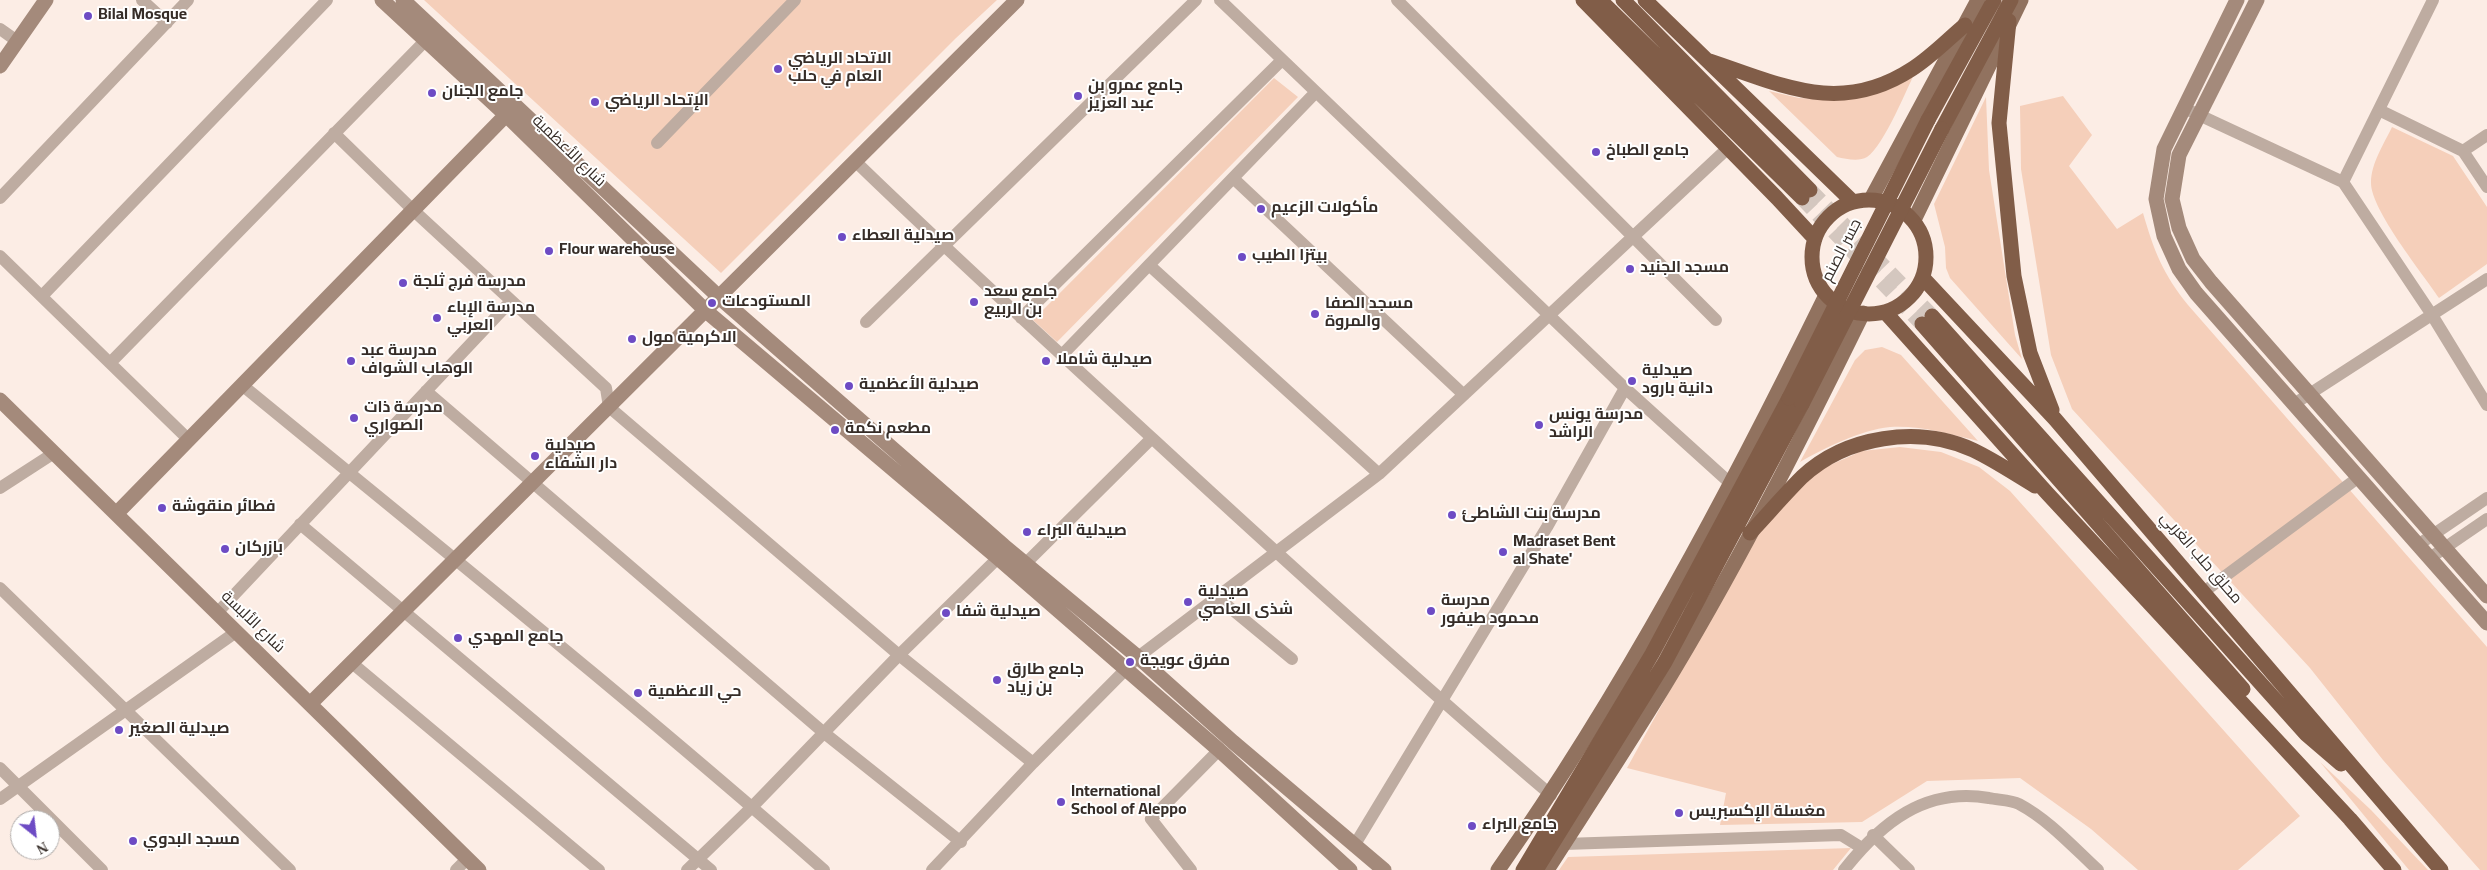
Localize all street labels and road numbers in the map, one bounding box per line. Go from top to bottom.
street label: شارع الأعظمية [527,112,609,192]
street label: جسر الصنم [1819,216,1867,286]
street label: محلق حلب الغربي [2155,509,2245,609]
street label: شارع الألبسة [216,588,288,658]

